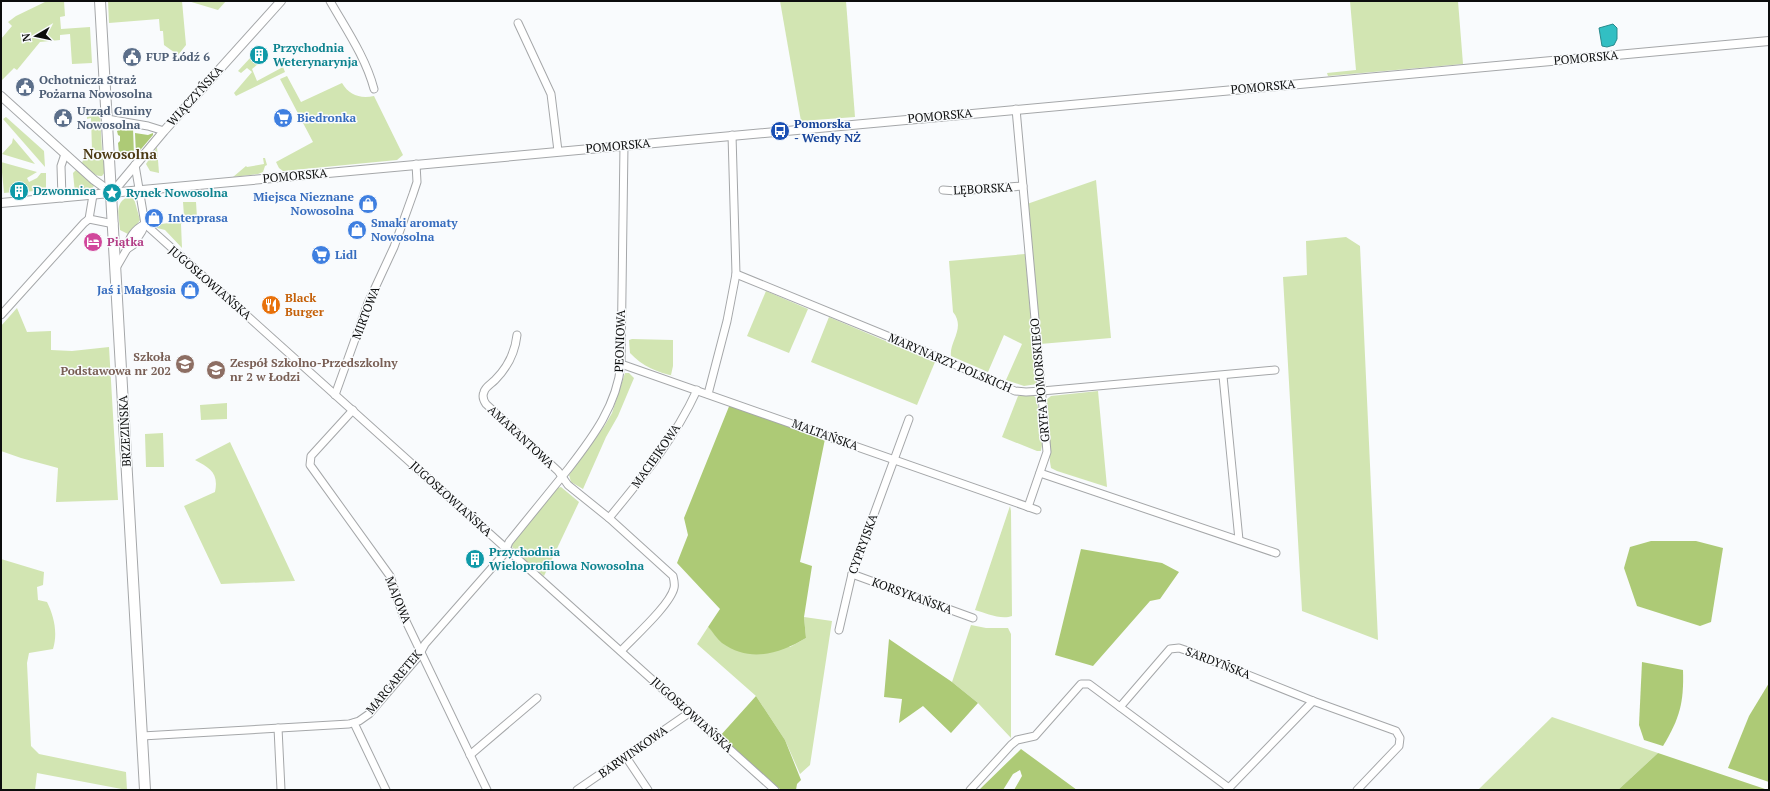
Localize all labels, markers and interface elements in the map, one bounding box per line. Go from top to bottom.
north arrow [16,16,56,56]
text: N [18,32,34,43]
place label: Przychodnia Weterynarynja [273,40,358,69]
building icon: Przychodnia Weterynarynja [248,44,270,66]
public building icon: FUP Łódź 6 [121,46,143,68]
street label: POMORSKA [1553,47,1620,68]
place label: FUP Łódź 6 [146,49,210,64]
street label: WIĄCZYŃSKA [164,62,226,129]
place label: Ochotnicza Straż Pożarna Nowosolna [39,72,153,101]
public building icon: Ochotnicza Straż Pożarna Nowosolna [14,76,36,98]
street label: POMORSKA [1230,76,1297,97]
place label: Urząd Gminy Nowosolna [77,103,152,132]
street label: POMORSKA [907,105,974,126]
public building icon: Urząd Gminy Nowosolna [52,107,74,129]
supermarket icon: Biedronka [272,107,294,129]
place label: Biedronka [297,110,356,125]
place label: Pomorska - Wendy NŻ [794,116,861,145]
bus stop icon: Pomorska - Wendy NŻ [769,120,791,142]
street label: POMORSKA [585,135,652,156]
district label: Nowosolna [83,144,157,163]
street label: POMORSKA [262,165,329,186]
street label: LĘBORSKA [953,179,1014,198]
building icon: Dzwonnica [8,180,30,202]
place icon: Rynek Nowosolna [101,182,123,204]
place label: Dzwonnica [33,183,96,198]
place label: Rynek Nowosolna [126,185,228,200]
place label: Miejsca Nieznane Nowosolna [253,189,355,218]
shop icon: Miejsca Nieznane Nowosolna [357,193,379,215]
shop icon: Interprasa [143,207,165,229]
place label: Interprasa [168,210,228,225]
place label: Smaki aromaty Nowosolna [371,215,458,244]
shop icon: Smaki aromaty Nowosolna [346,219,368,241]
hotel icon: Piątka [82,231,104,253]
place label: Piątka [107,234,144,249]
street label: JUGOSŁOWIAŃSKA [166,243,255,323]
supermarket icon: Lidl [310,244,332,266]
place label: Lidl [335,247,357,262]
shop icon: Jaś i Małgosia [179,279,201,301]
place label: Jaś i Małgosia [97,282,176,297]
street label: MIRTOWA [349,283,383,341]
place label: Black Burger [285,290,325,319]
restaurant icon: Black Burger [260,294,282,316]
street label: PEONIOWA [611,309,628,373]
street label: GRYFA POMORSKIEGO [1027,317,1052,443]
street label: MARYNARZY POLSKICH [886,330,1014,395]
place label: Szkoła Podstawowa nr 202 [60,349,171,378]
school or university icon: Szkoła Podstawowa nr 202 [174,353,196,375]
place label: Zespół Szkolno-Przedszkolny nr 2 w Łodzi [230,355,398,384]
school or university icon: Zespół Szkolno-Przedszkolny nr 2 w Łodzi [205,359,227,381]
street label: BRZEZIŃSKA [115,394,134,467]
street label: AMARANTOWA [485,402,558,472]
street label: MALTAŃSKA [790,416,861,454]
street label: MACIEJKOWA [628,420,684,491]
street label: JUGOSŁOWIAŃSKA [407,458,496,540]
street label: CYPRYJSKA [845,511,881,576]
place label: Przychodnia Wieloprofilowa Nowosolna [489,544,645,573]
building icon: Przychodnia Wieloprofilowa Nowosolna [464,548,486,570]
street label: MAJOWA [382,574,415,626]
street label: KORSYKAŃSKA [870,574,955,617]
street label: SARDYŃSKA [1183,643,1254,682]
street label: MARGARETEK [362,646,425,717]
street label: JUGOSŁOWIAŃSKA [648,674,737,756]
street label: BARWINKOWA [595,722,671,781]

